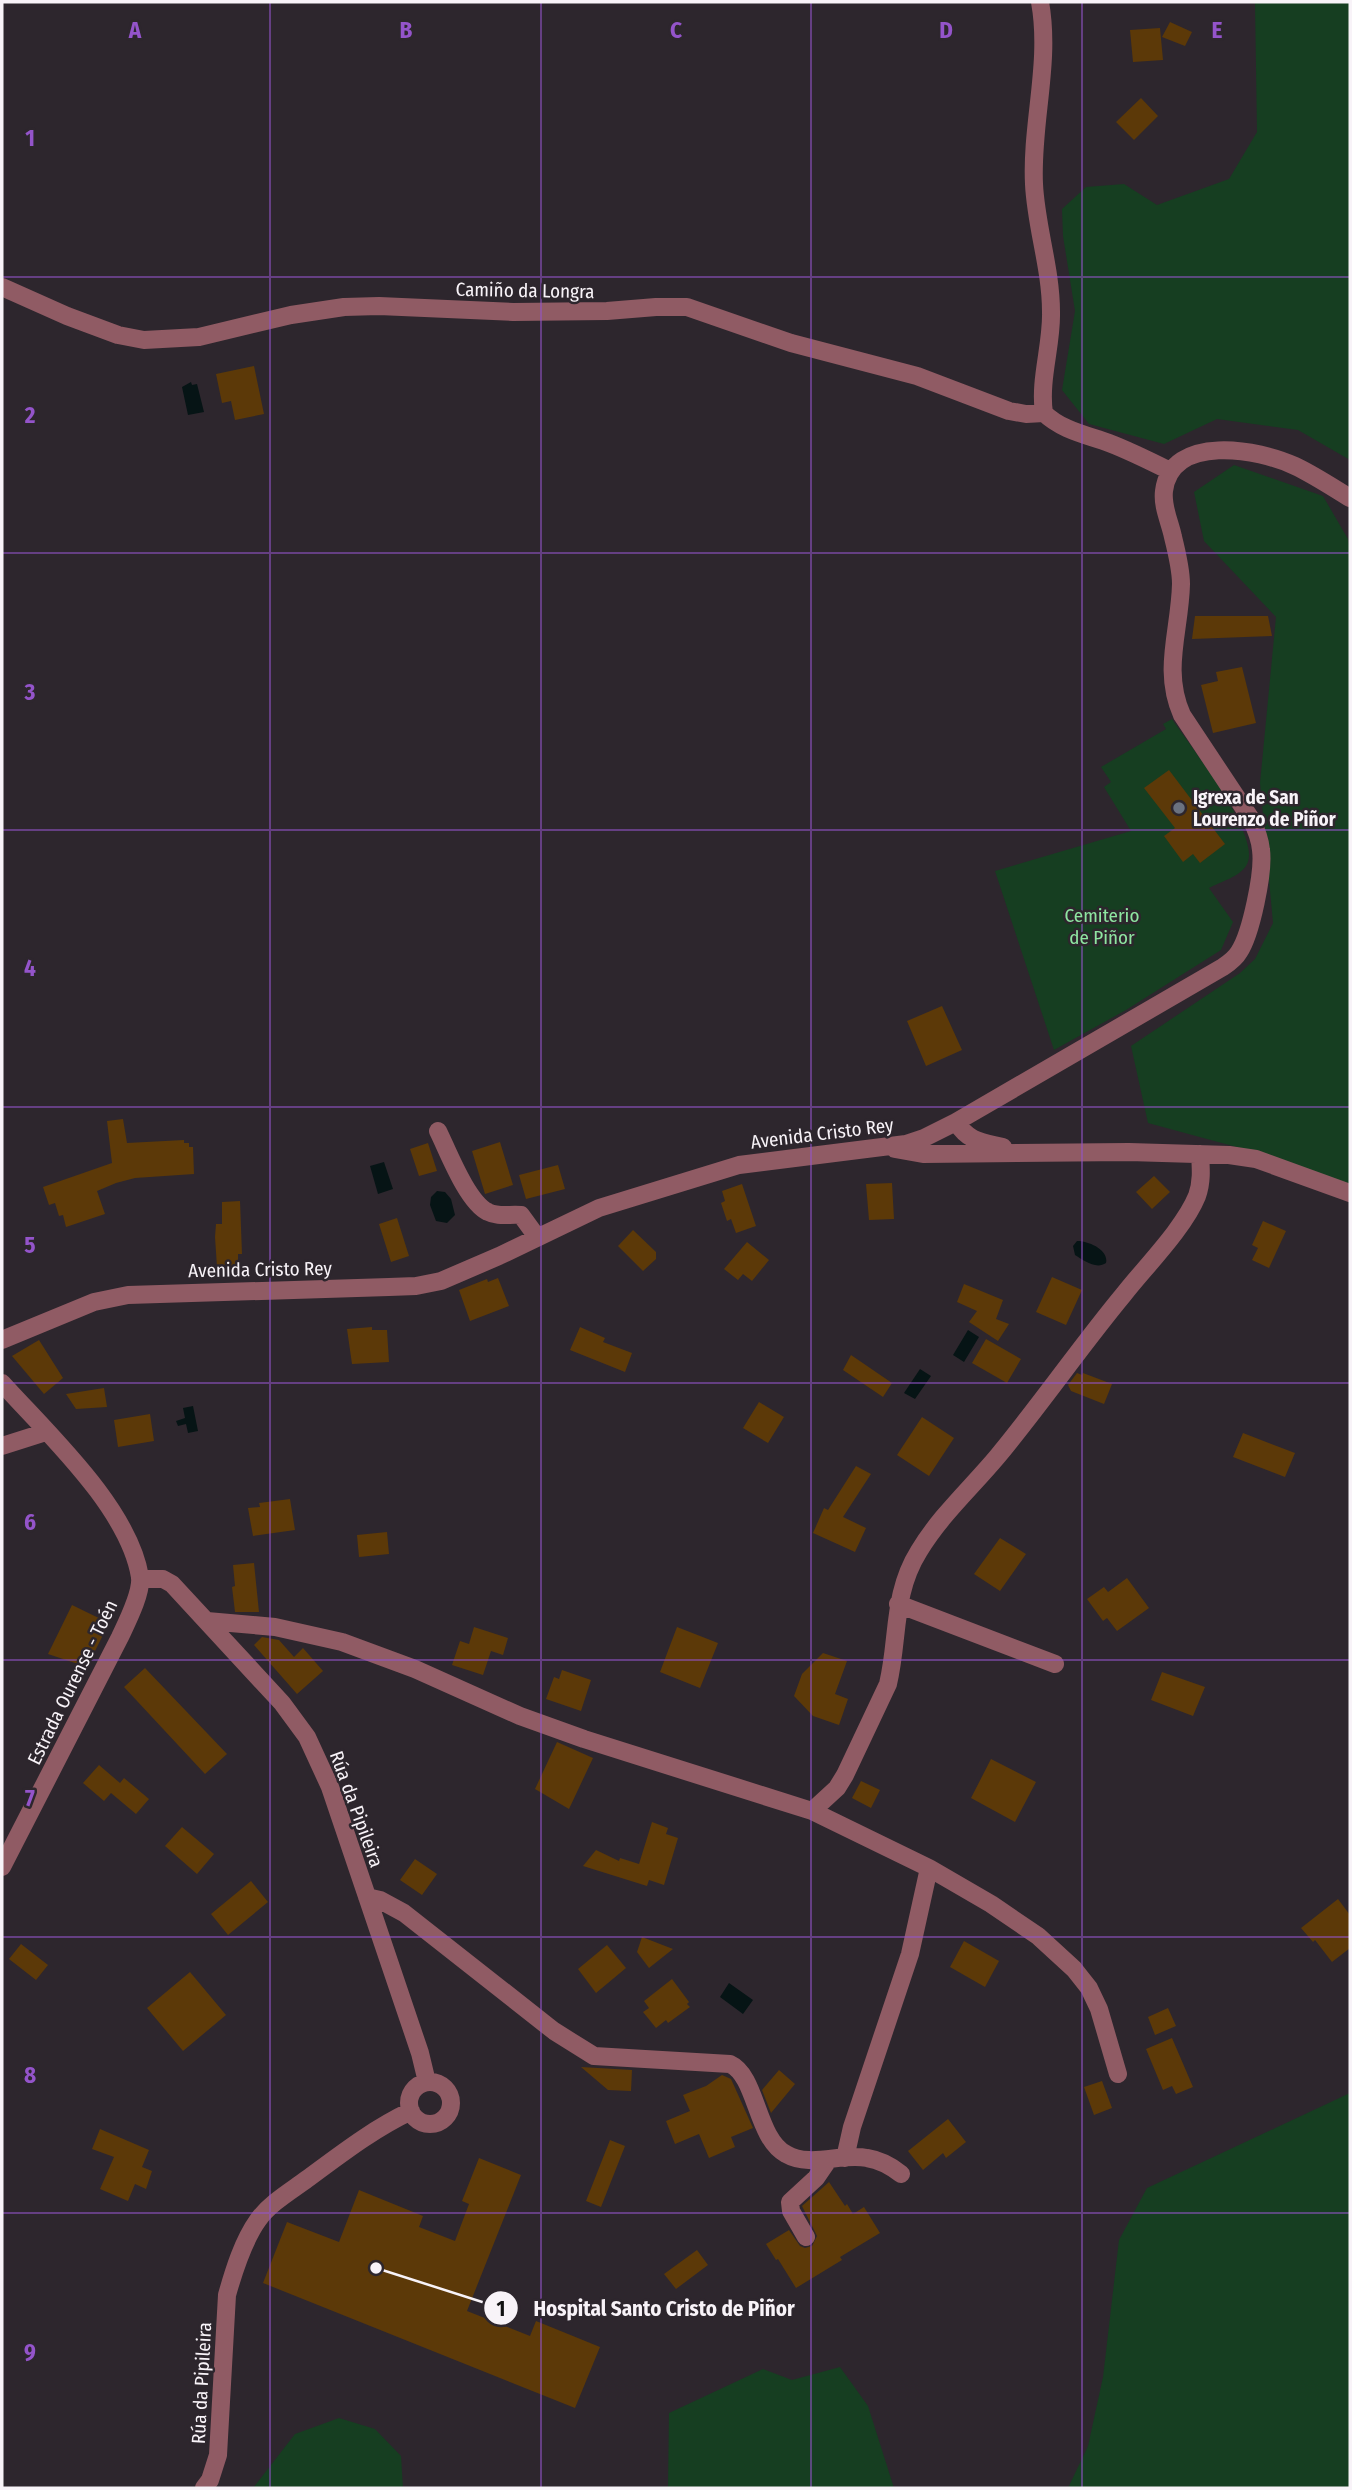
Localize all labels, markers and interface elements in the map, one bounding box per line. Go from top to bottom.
text: A [128,16,142,44]
text: B [400,16,413,44]
text: C [670,16,682,44]
text: D [939,16,953,44]
text: E [1212,16,1223,44]
text: 1 [25,124,35,152]
street label: Camiño da Longra [455,278,595,303]
text: 2 [24,401,36,429]
text: 3 [24,678,36,706]
place label: Igrexa de San Lourenzo de Piñor [1193,786,1337,831]
marker: Igrexa de San Lourenzo de Piñor [1171,800,1187,816]
park label: Cemiterio de Piñor [1065,904,1139,949]
text: 4 [24,954,36,982]
street label: Avenida Cristo Rey [749,1113,895,1154]
text: 5 [24,1231,36,1259]
street label: Avenida Cristo Rey [188,1257,333,1282]
text: 6 [24,1508,36,1536]
street label: Estrada Ourense - Toén [23,1596,122,1768]
street label: Rúa da Pipileira [325,1748,388,1870]
text: 7 [25,1784,35,1812]
text: 8 [24,2061,36,2089]
callout: Hospital Santo Cristo de Piñor [484,2287,808,2329]
text: 1 [497,2296,505,2322]
text: Hospital Santo Cristo de Piñor [533,2296,795,2322]
street label: Rúa da Pipileira [187,2321,216,2445]
text: 9 [24,2338,36,2366]

